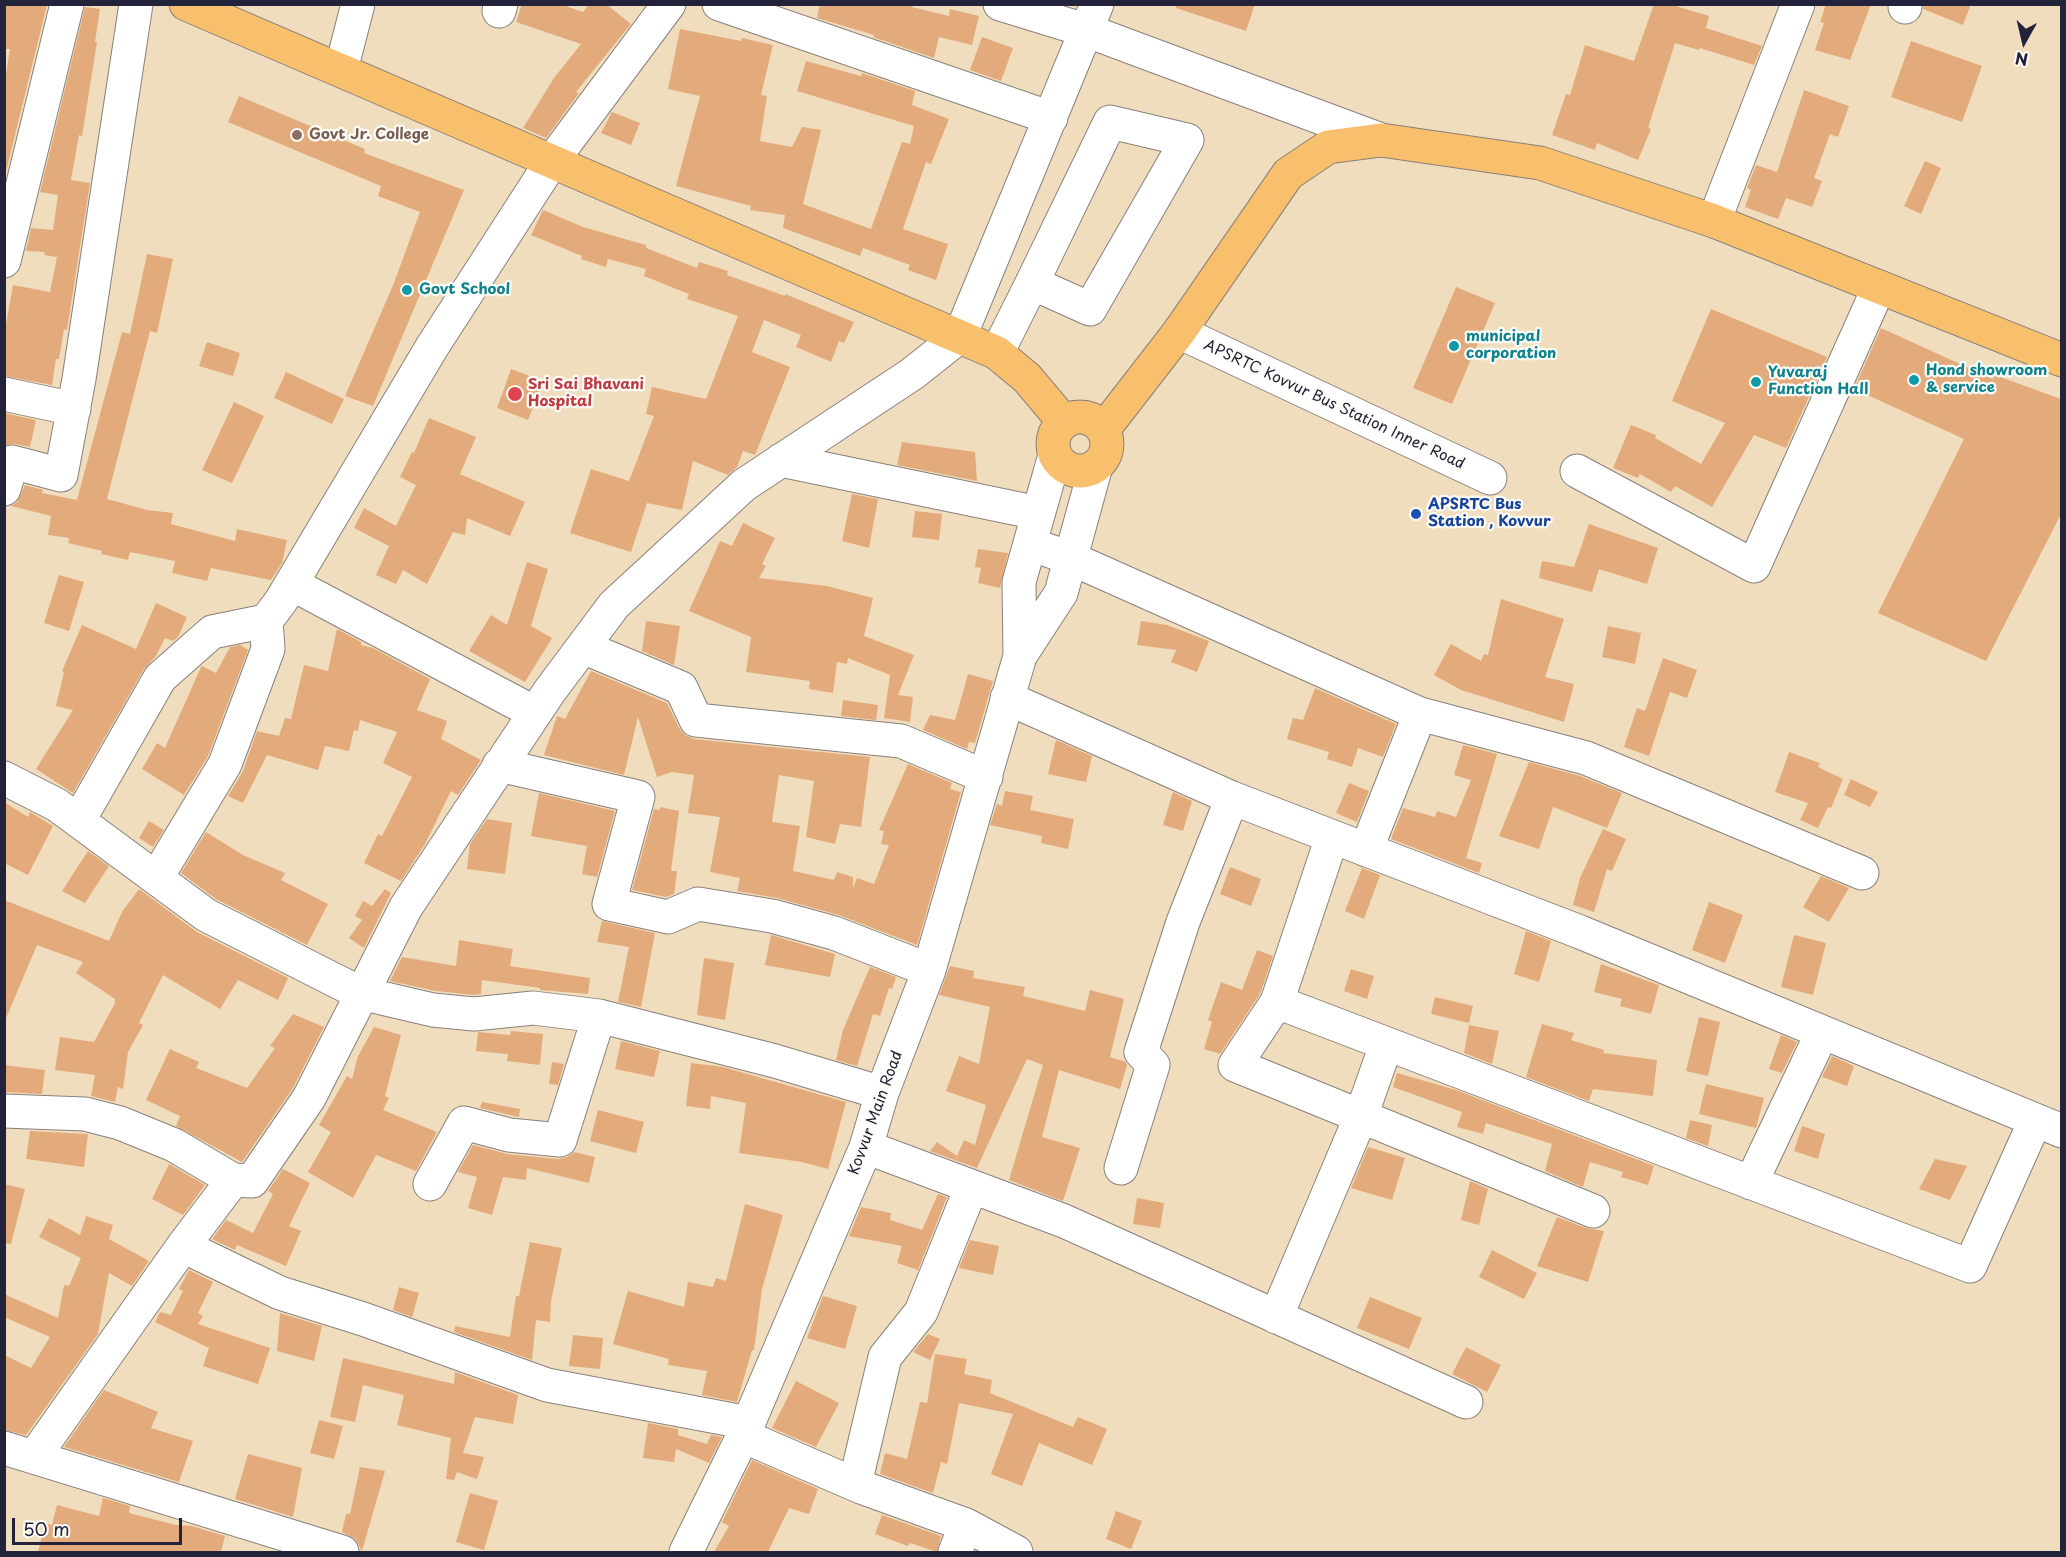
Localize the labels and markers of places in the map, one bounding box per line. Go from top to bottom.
place label: Govt Jr. College [309,126,429,144]
marker: Govt Jr. College [290,128,304,142]
place label: Govt School [419,281,510,299]
marker: Govt School [400,283,414,297]
place label: municipal corporation [1466,328,1556,363]
marker: municipal corporation [1447,339,1461,353]
place label: Hond showroom & service [1926,362,2047,397]
place label: Yuvaraj Function Hall [1768,364,1868,399]
marker: Hond showroom & service [1907,373,1921,387]
marker: Yuvaraj Function Hall [1749,375,1763,389]
place label: Sri Sai Bhavani Hospital [528,376,644,411]
marker: Sri Sai Bhavani Hospital [506,385,524,403]
place label: APSRTC Bus Station , Kovvur [1428,496,1551,531]
marker: APSRTC Bus Station , Kovvur [1409,507,1423,521]

